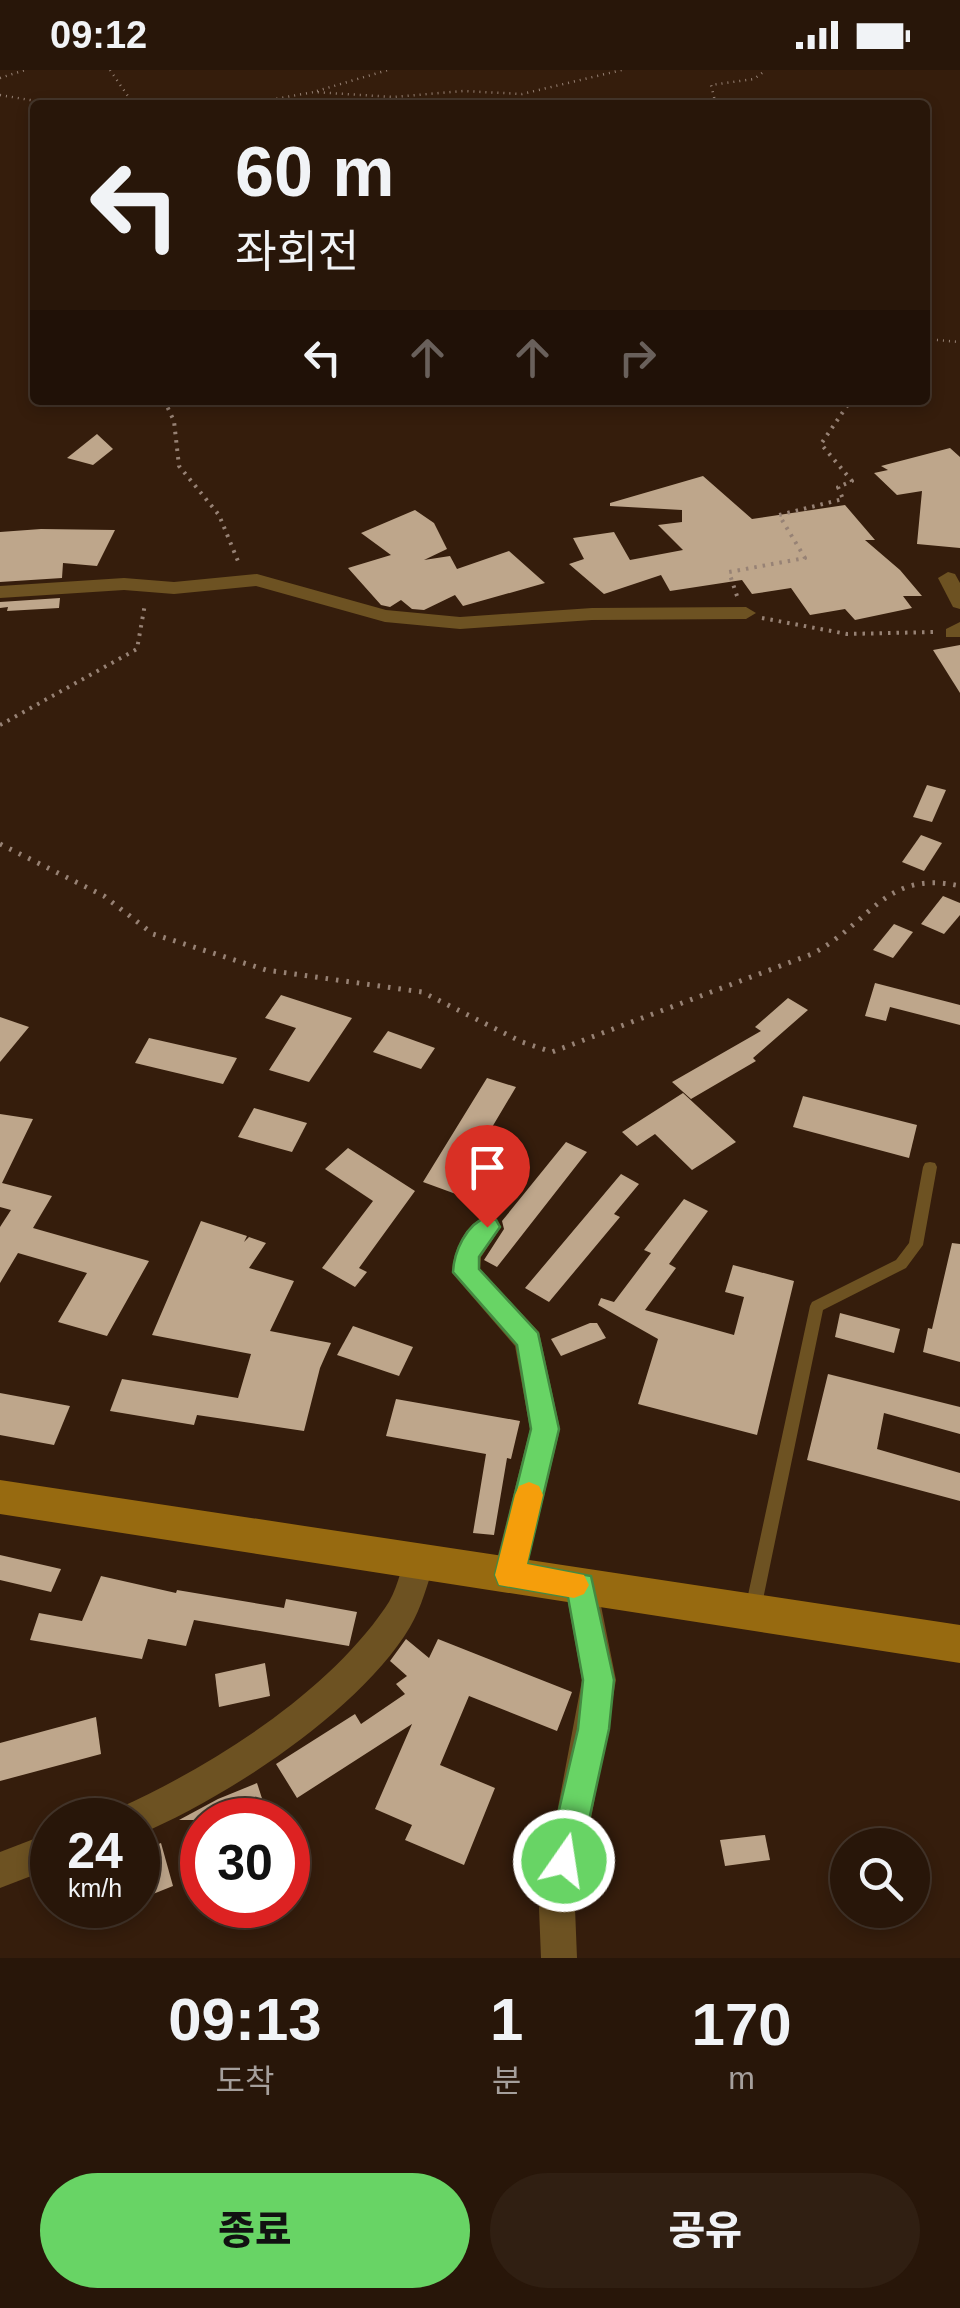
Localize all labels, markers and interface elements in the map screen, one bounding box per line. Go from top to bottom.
text: 09:12 [50,14,147,56]
text: 60 m [235,133,395,211]
icon: left [70,140,200,270]
text: 좌회전 [235,226,359,277]
icon: left [295,330,350,385]
icon: ahead [400,330,455,385]
icon: ahead [505,330,560,385]
icon: right [610,330,665,385]
pin [445,1125,530,1228]
icon: arrive [460,1140,515,1195]
speed limit sign: 30 [180,1798,310,1928]
position arrow [512,1809,616,1913]
text: 24 [67,1823,123,1879]
map controls [830,1828,930,1928]
button: search [830,1828,930,1928]
text: km/h [68,1874,122,1902]
text: 09:13 [168,1986,322,2053]
text: 1 [490,1986,523,2053]
text: 170 [692,1991,792,2058]
text: m [728,2060,755,2096]
text: 도착 [216,2063,274,2099]
text: 분 [492,2063,521,2099]
button: 종료 [40,2173,470,2288]
button: 공유 [490,2173,920,2288]

